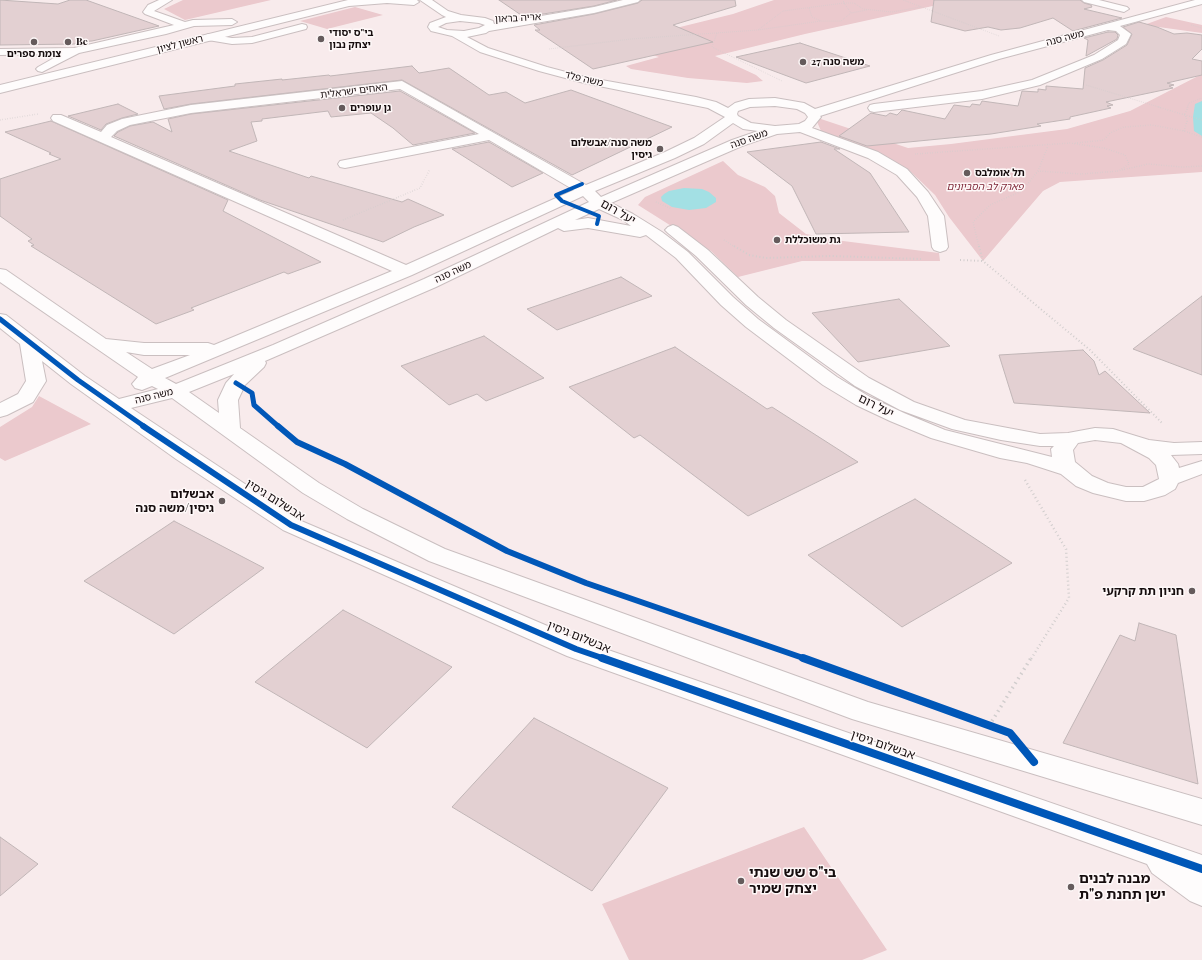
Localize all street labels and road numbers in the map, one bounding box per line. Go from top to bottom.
street label: אריה בראון [495,11,541,25]
street label: משה סנה [1045,27,1085,49]
street label: ראשון לציון [156,32,204,56]
street label: משה פלד [564,69,604,89]
street label: האחים ישראלית [320,81,388,101]
street label: משה סנה [729,127,769,151]
street label: יעל רום [598,196,638,228]
street label: משה סנה [433,258,473,286]
street label: משה סנה [134,385,174,407]
street label: יעל רום [856,391,896,421]
street label: אבשלום גיסין [243,476,307,524]
street label: אבשלום גיסין [545,618,613,656]
street label: אבשלום גיסין [849,727,917,763]

